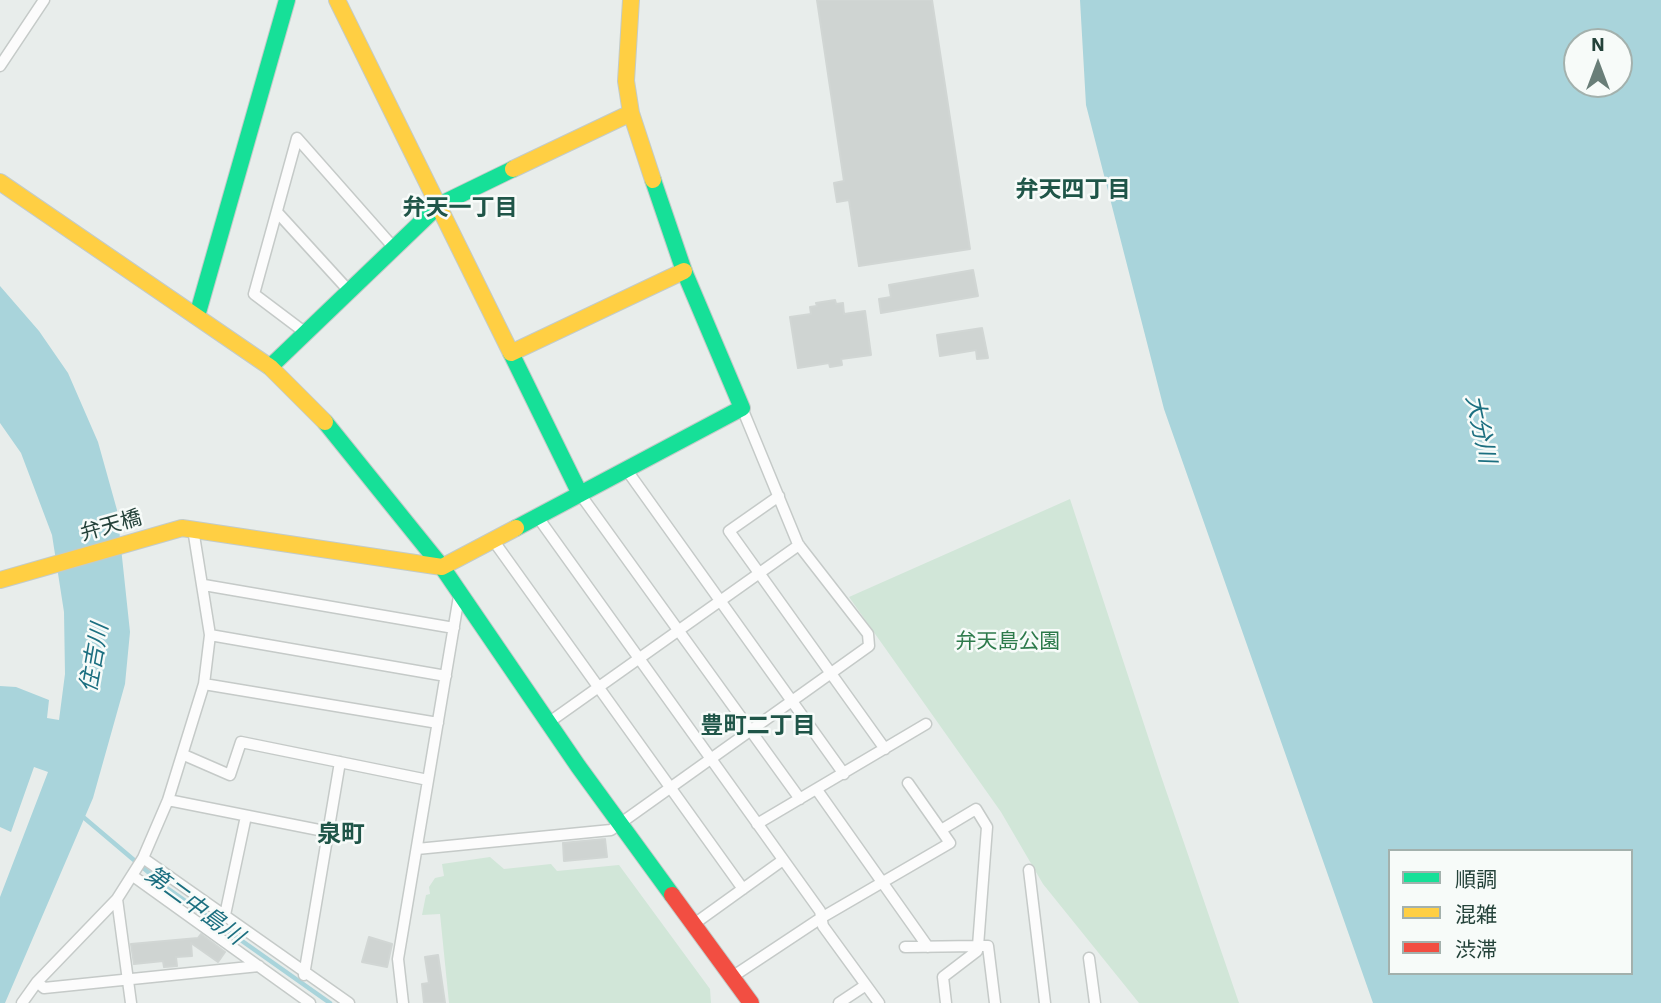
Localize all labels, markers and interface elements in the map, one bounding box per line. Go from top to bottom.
north arrow [1563,28,1633,98]
text: N [1591,32,1605,56]
district label: 弁天四丁目 [1016,176,1130,204]
district label: 弁天一丁目 [403,194,517,222]
water label: 大分川 [1459,392,1501,466]
street label: 弁天橋 [77,505,145,547]
water label: 住吉川 [75,622,115,694]
park label: 弁天島公園 [956,629,1060,655]
district label: 豊町二丁目 [701,712,815,740]
district label: 泉町 [317,821,365,849]
legend [1388,849,1633,975]
water label: 第二中島川 [139,861,249,951]
text: 順調 [1455,865,1497,893]
text: 混雑 [1455,900,1497,928]
text: 渋滞 [1455,935,1497,963]

